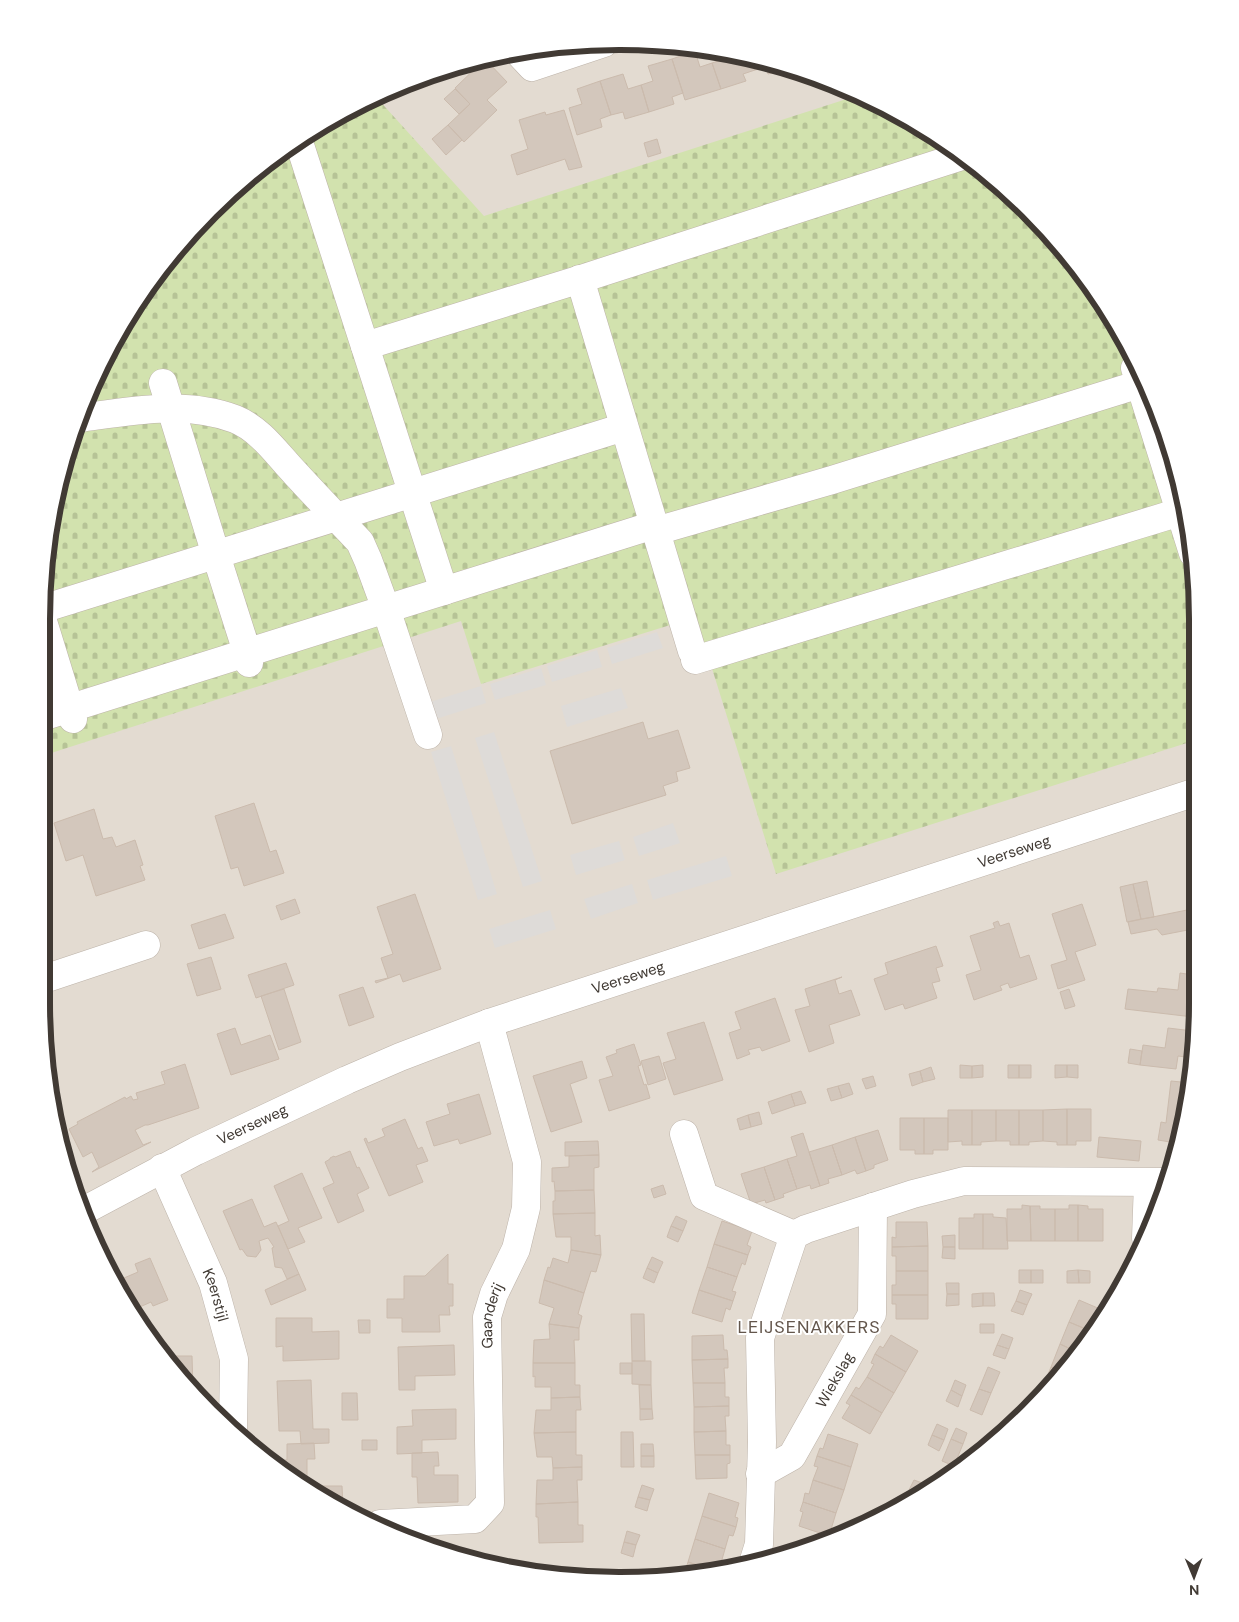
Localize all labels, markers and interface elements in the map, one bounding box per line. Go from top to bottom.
street label: Veerseweg [975,830,1053,873]
street label: Veerseweg [589,956,667,999]
street label: Veerseweg [214,1099,291,1150]
street label: Keerstijl [198,1265,233,1324]
street label: Gaanderij [476,1279,508,1349]
district label: LEIJSENAKKERS [737,1315,881,1339]
street label: Wiekslag [811,1348,859,1412]
north arrow [1169,1552,1219,1602]
text: N [1189,1581,1199,1599]

